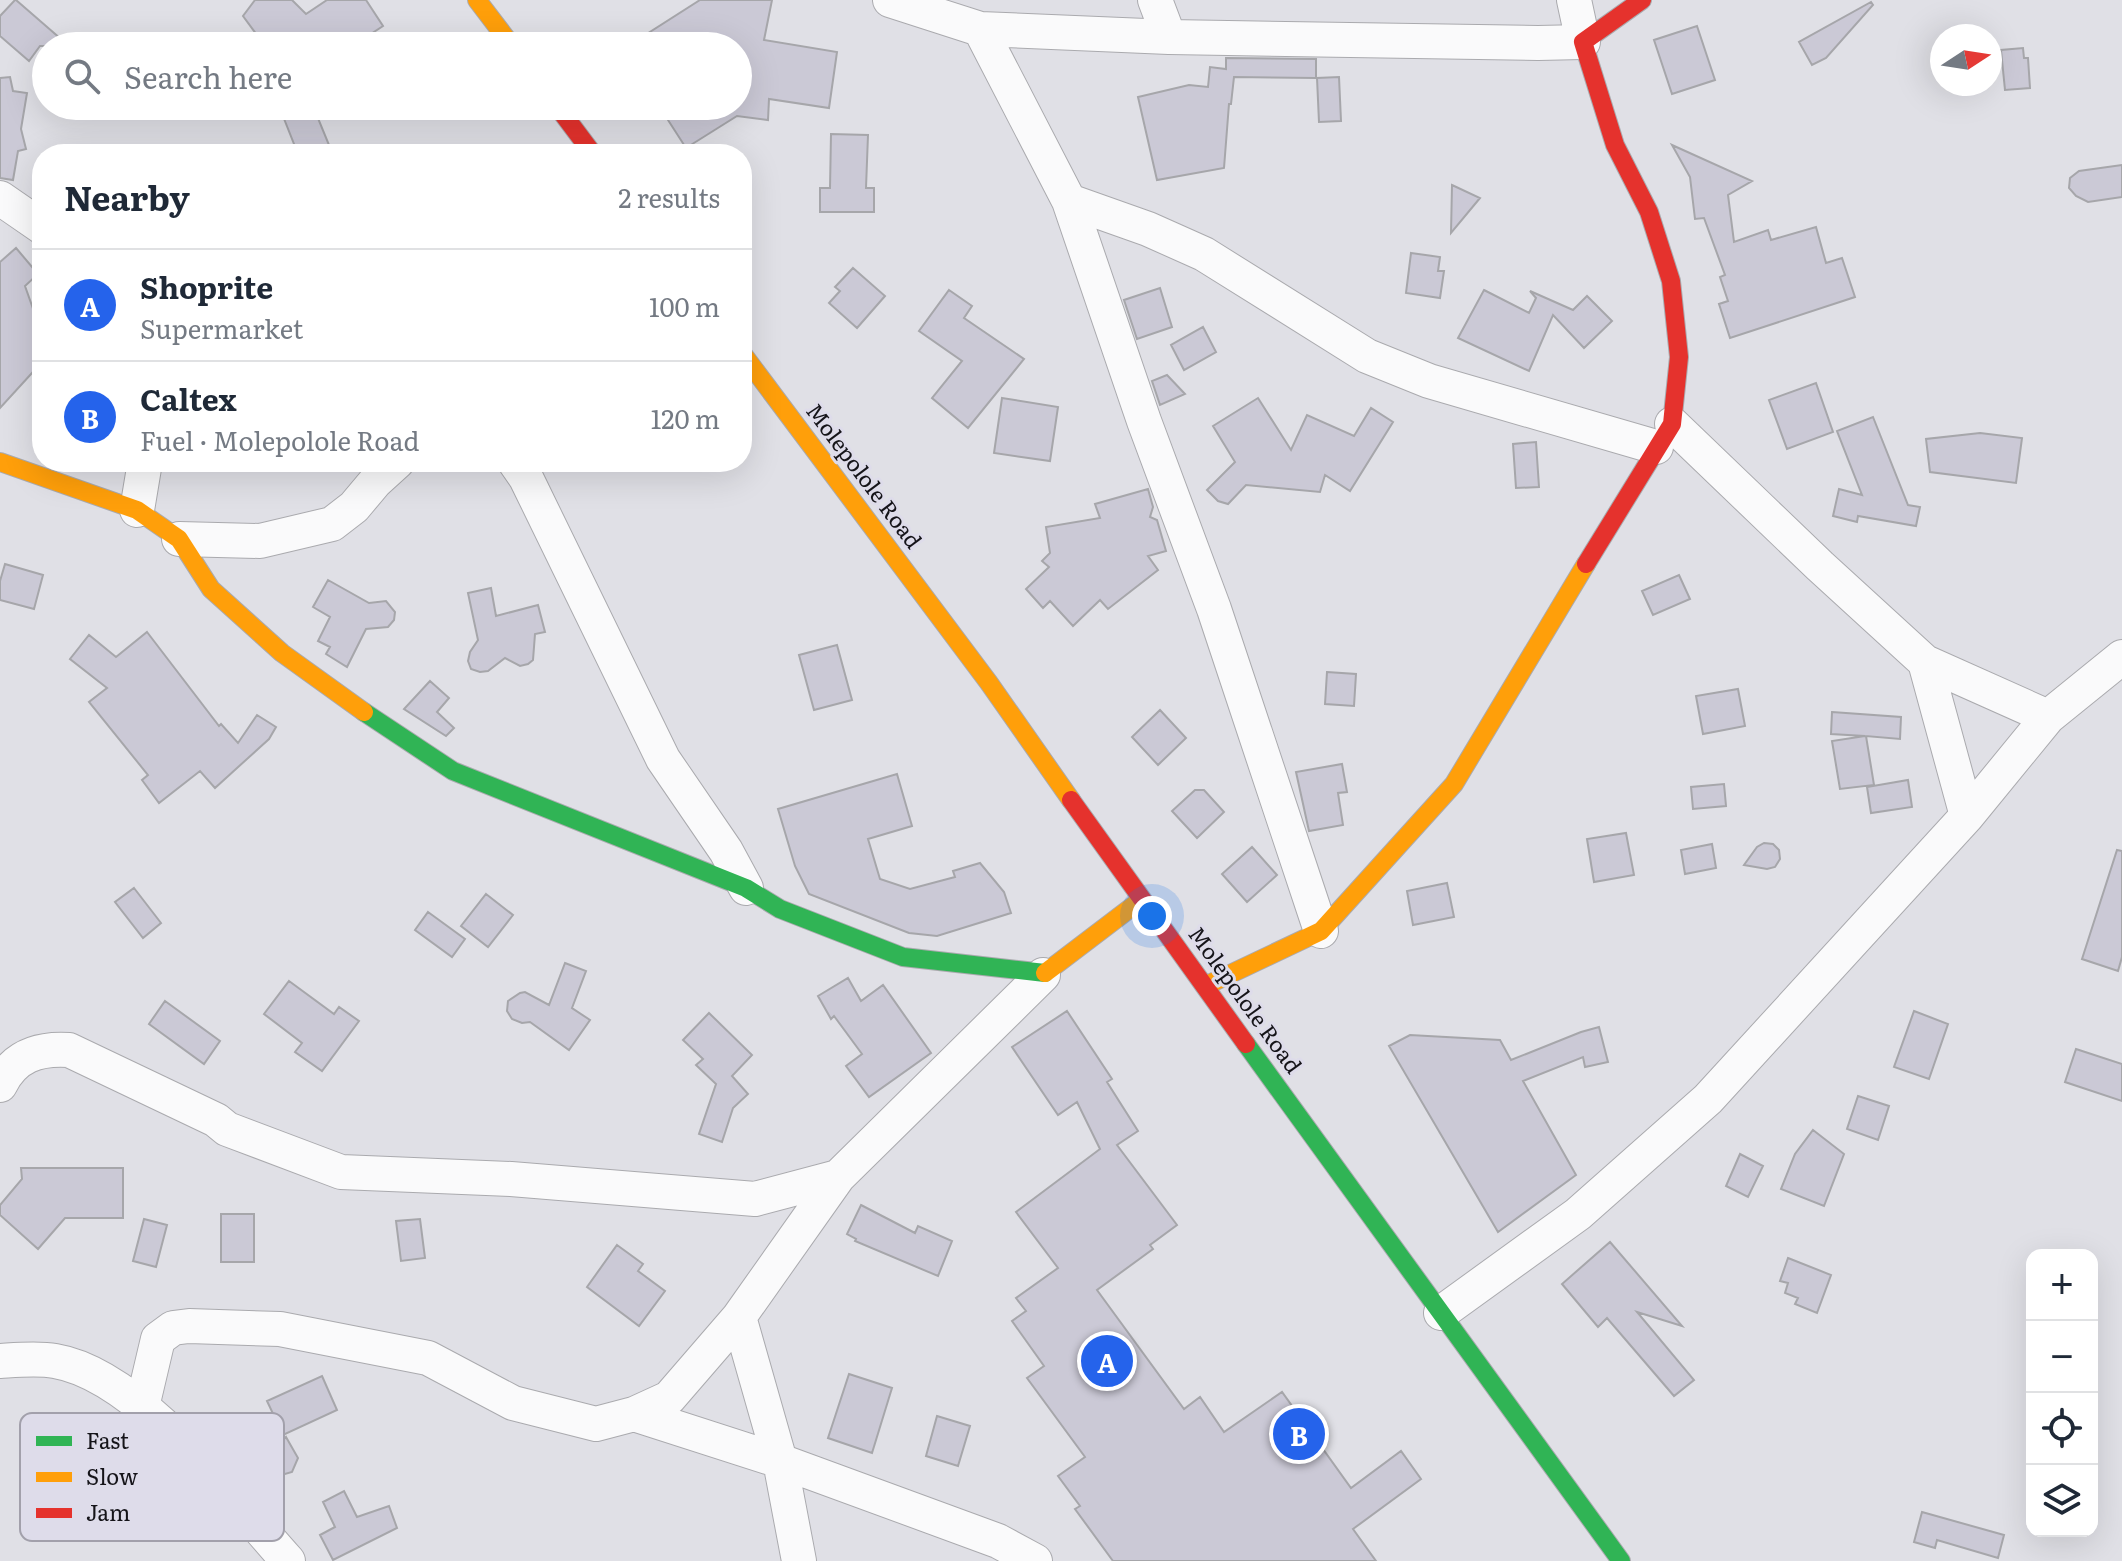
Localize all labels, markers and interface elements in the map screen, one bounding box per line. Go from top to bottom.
north arrow [1930,24,2002,96]
search box [32,32,752,120]
icon: search [60,54,104,98]
text: Search here [124,54,292,98]
text: Nearby [64,171,190,221]
text: 2 results [618,177,720,216]
text: Shoprite [140,264,273,308]
text: A [80,286,100,325]
text: 100 m [649,286,720,325]
text: Supermarket [140,308,303,347]
text: Caltex [140,376,237,420]
street label: Molepolole Road [799,395,931,555]
text: B [81,398,99,437]
text: 120 m [651,398,720,437]
text: Fuel · Molepolole Road [140,420,419,459]
your location [1132,896,1172,936]
street label: Molepolole Road [1182,919,1311,1079]
map controls [2026,1249,2098,1537]
button: + [2026,1249,2098,1321]
button: − [2026,1321,2098,1393]
pin: A [1081,1331,1133,1391]
button: locate [2026,1393,2098,1465]
pin: B [1273,1404,1325,1464]
legend [20,1413,284,1541]
text: Fast [86,1423,129,1456]
text: Slow [86,1459,138,1492]
button: layers [2026,1465,2098,1537]
text: Jam [86,1495,130,1528]

